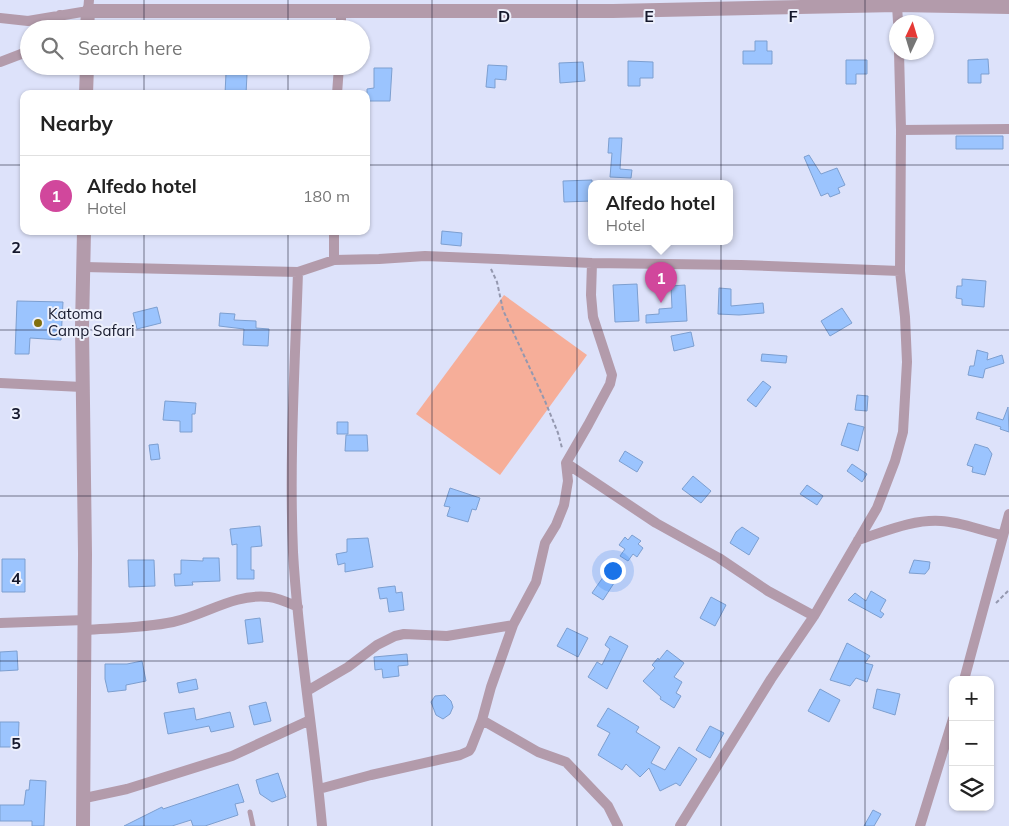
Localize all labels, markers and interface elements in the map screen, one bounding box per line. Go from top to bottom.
text: D [498,6,510,26]
text: E [644,6,654,26]
text: F [788,6,798,26]
north arrow [889,15,934,60]
search box [20,20,370,75]
icon: search [38,34,66,62]
text: Search here [78,36,182,60]
text: Nearby [40,110,113,136]
text: Alfedo hotel [87,174,197,198]
popup [588,180,733,245]
text: 1 [51,186,61,206]
text: 180 m [303,186,350,206]
text: Alfedo hotel [606,191,715,215]
text: Hotel [87,198,126,218]
text: Hotel [606,215,645,235]
text: 2 [11,237,21,257]
pin: 1 [645,262,677,303]
place label: Katoma Camp Safari [48,304,134,340]
marker: Katoma Camp Safari [32,317,44,329]
text: 3 [11,403,21,423]
your location [600,558,626,584]
text: 4 [11,568,21,588]
map controls [949,676,994,811]
button: + [949,676,994,721]
button: − [949,721,994,766]
text: 5 [11,733,21,753]
button: layers [949,766,994,811]

